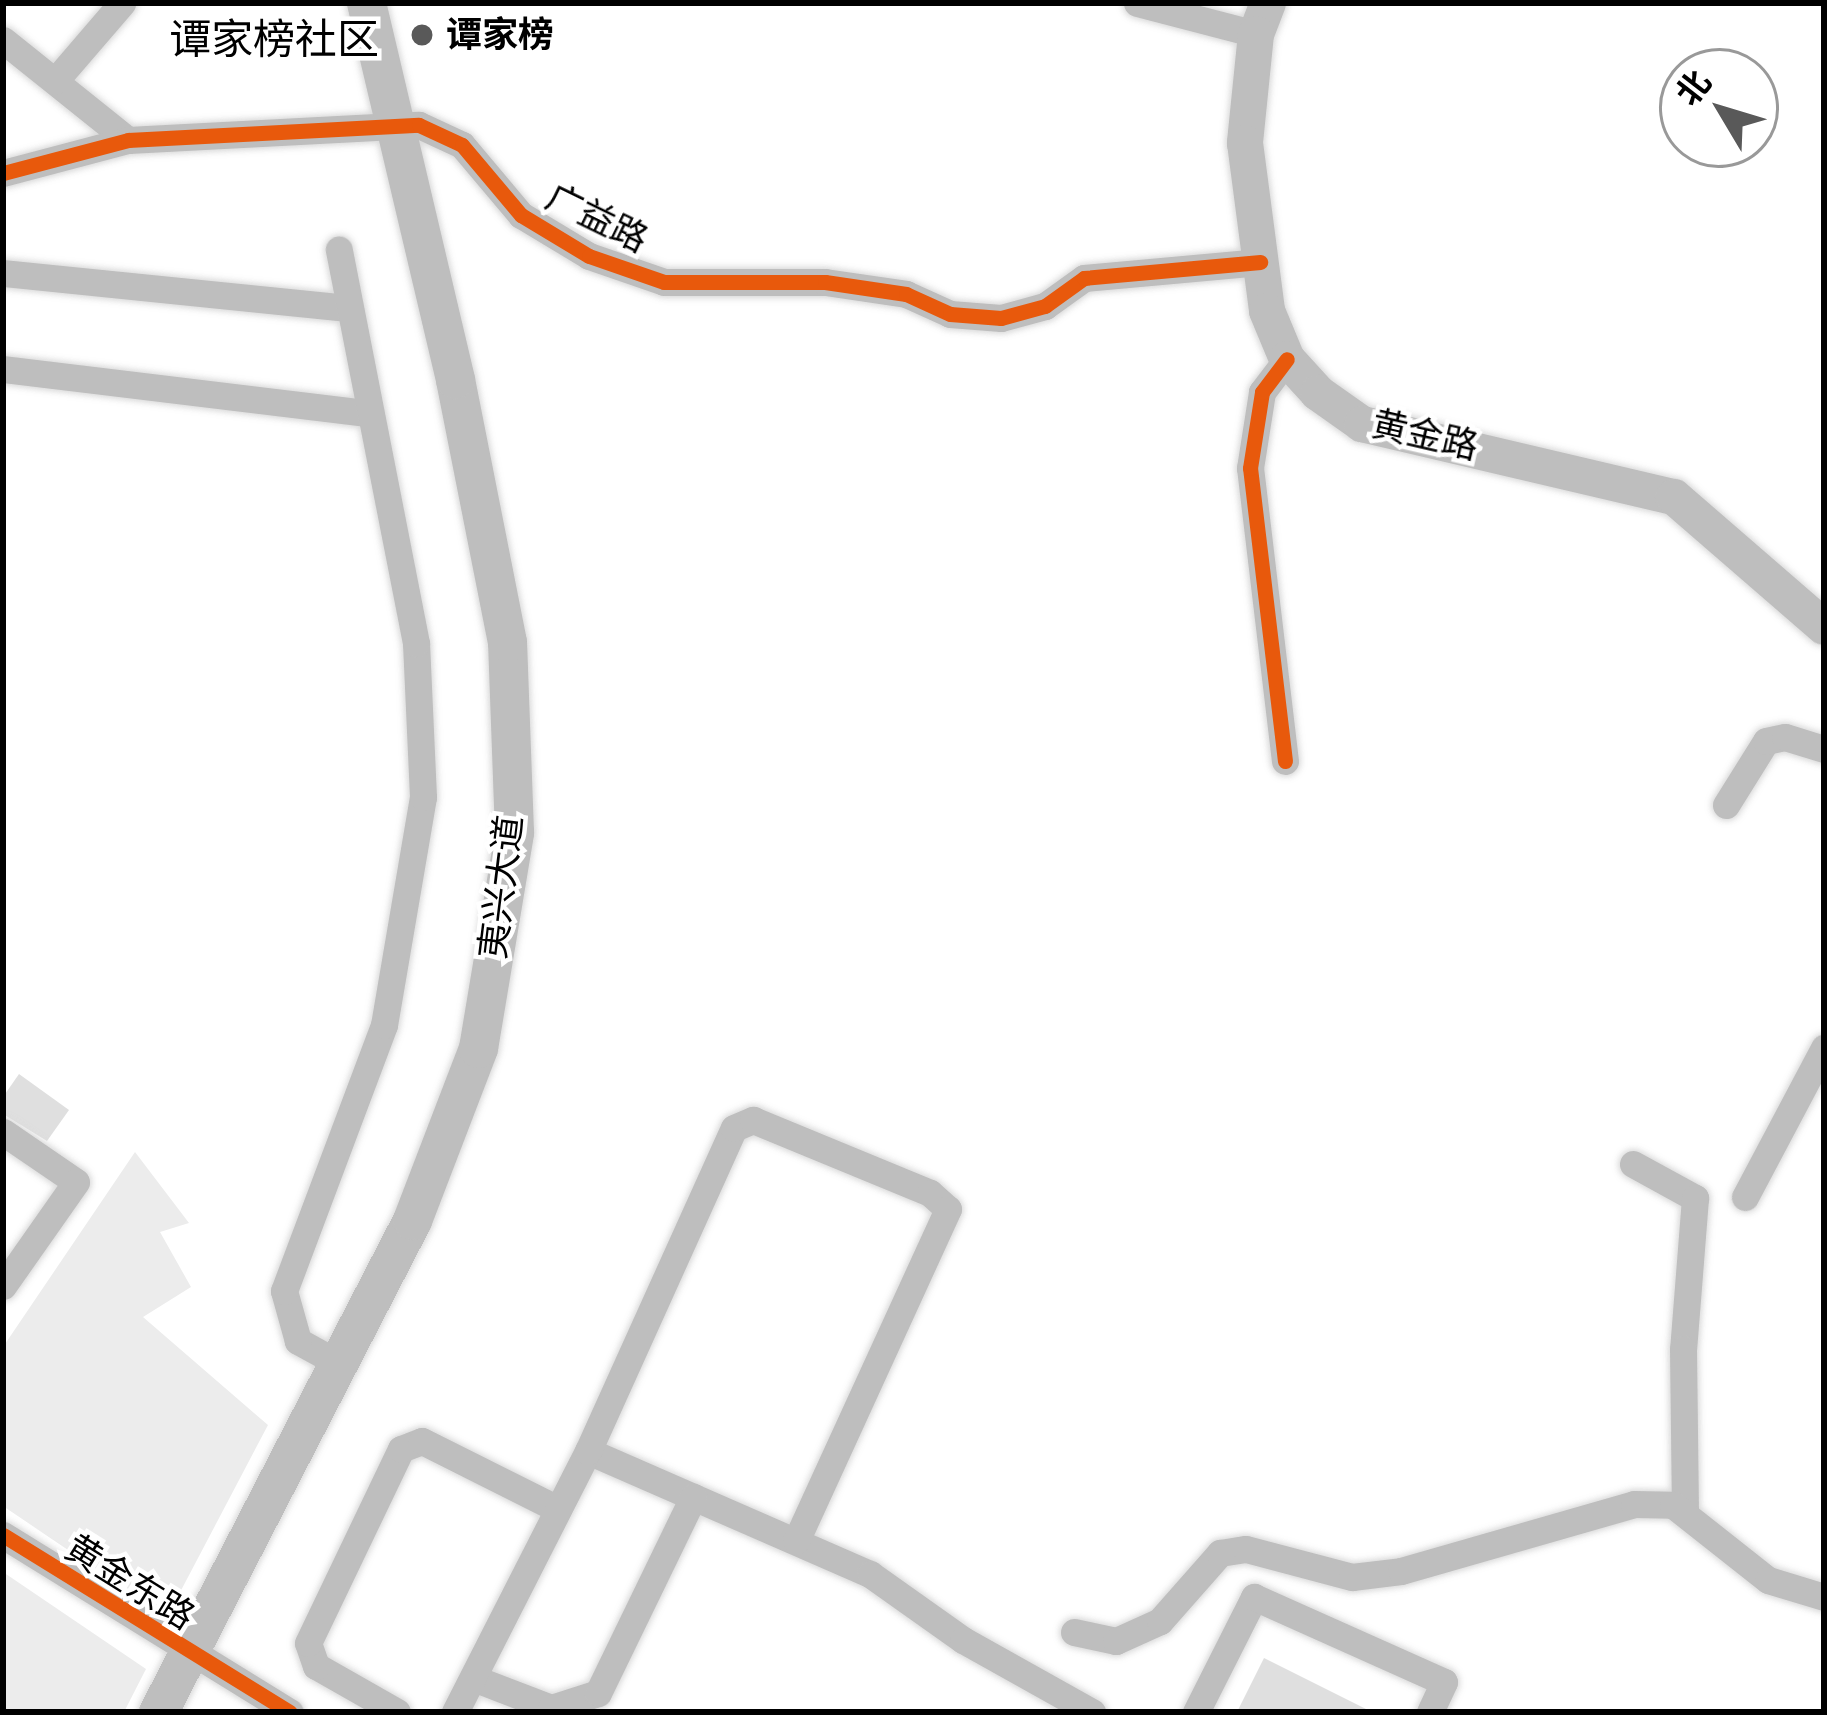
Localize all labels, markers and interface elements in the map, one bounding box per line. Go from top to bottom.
place label: 谭家榜 [446,13,554,57]
district label: 谭家榜社区 [169,14,379,64]
marker: 谭家榜 [409,22,435,48]
north arrow [1659,48,1779,168]
text: 北 [1667,62,1719,113]
street label: 广益路 [539,175,655,261]
street label: 黄金路 [1368,402,1482,468]
street label: 夷兴大道 [471,813,531,961]
street label: 黄金东路 [57,1526,203,1638]

